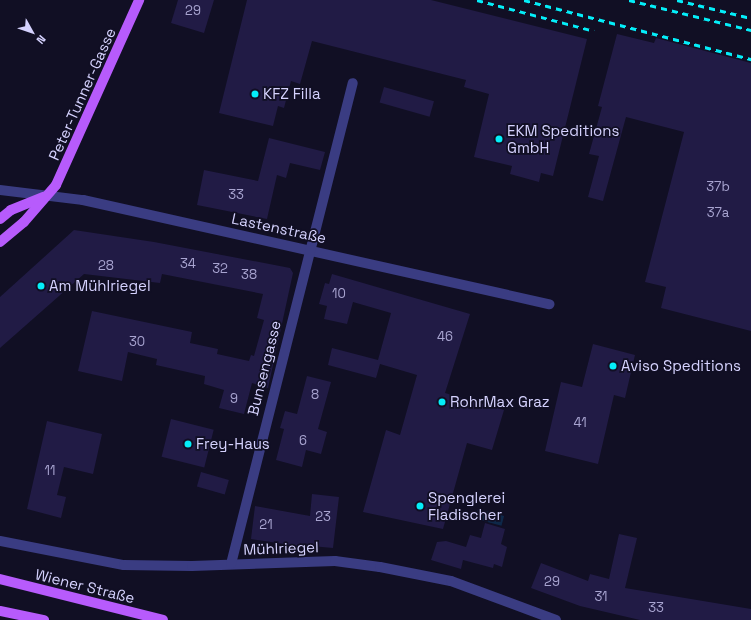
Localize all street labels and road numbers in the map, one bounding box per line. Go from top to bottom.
street label: Peter-Tunner-Gasse [45,25,119,163]
street label: Lastenstraße [230,209,328,247]
street label: Bunsengasse [244,319,284,417]
street label: Mühlriegel [243,538,319,558]
street label: Wiener Straße [33,565,137,607]

